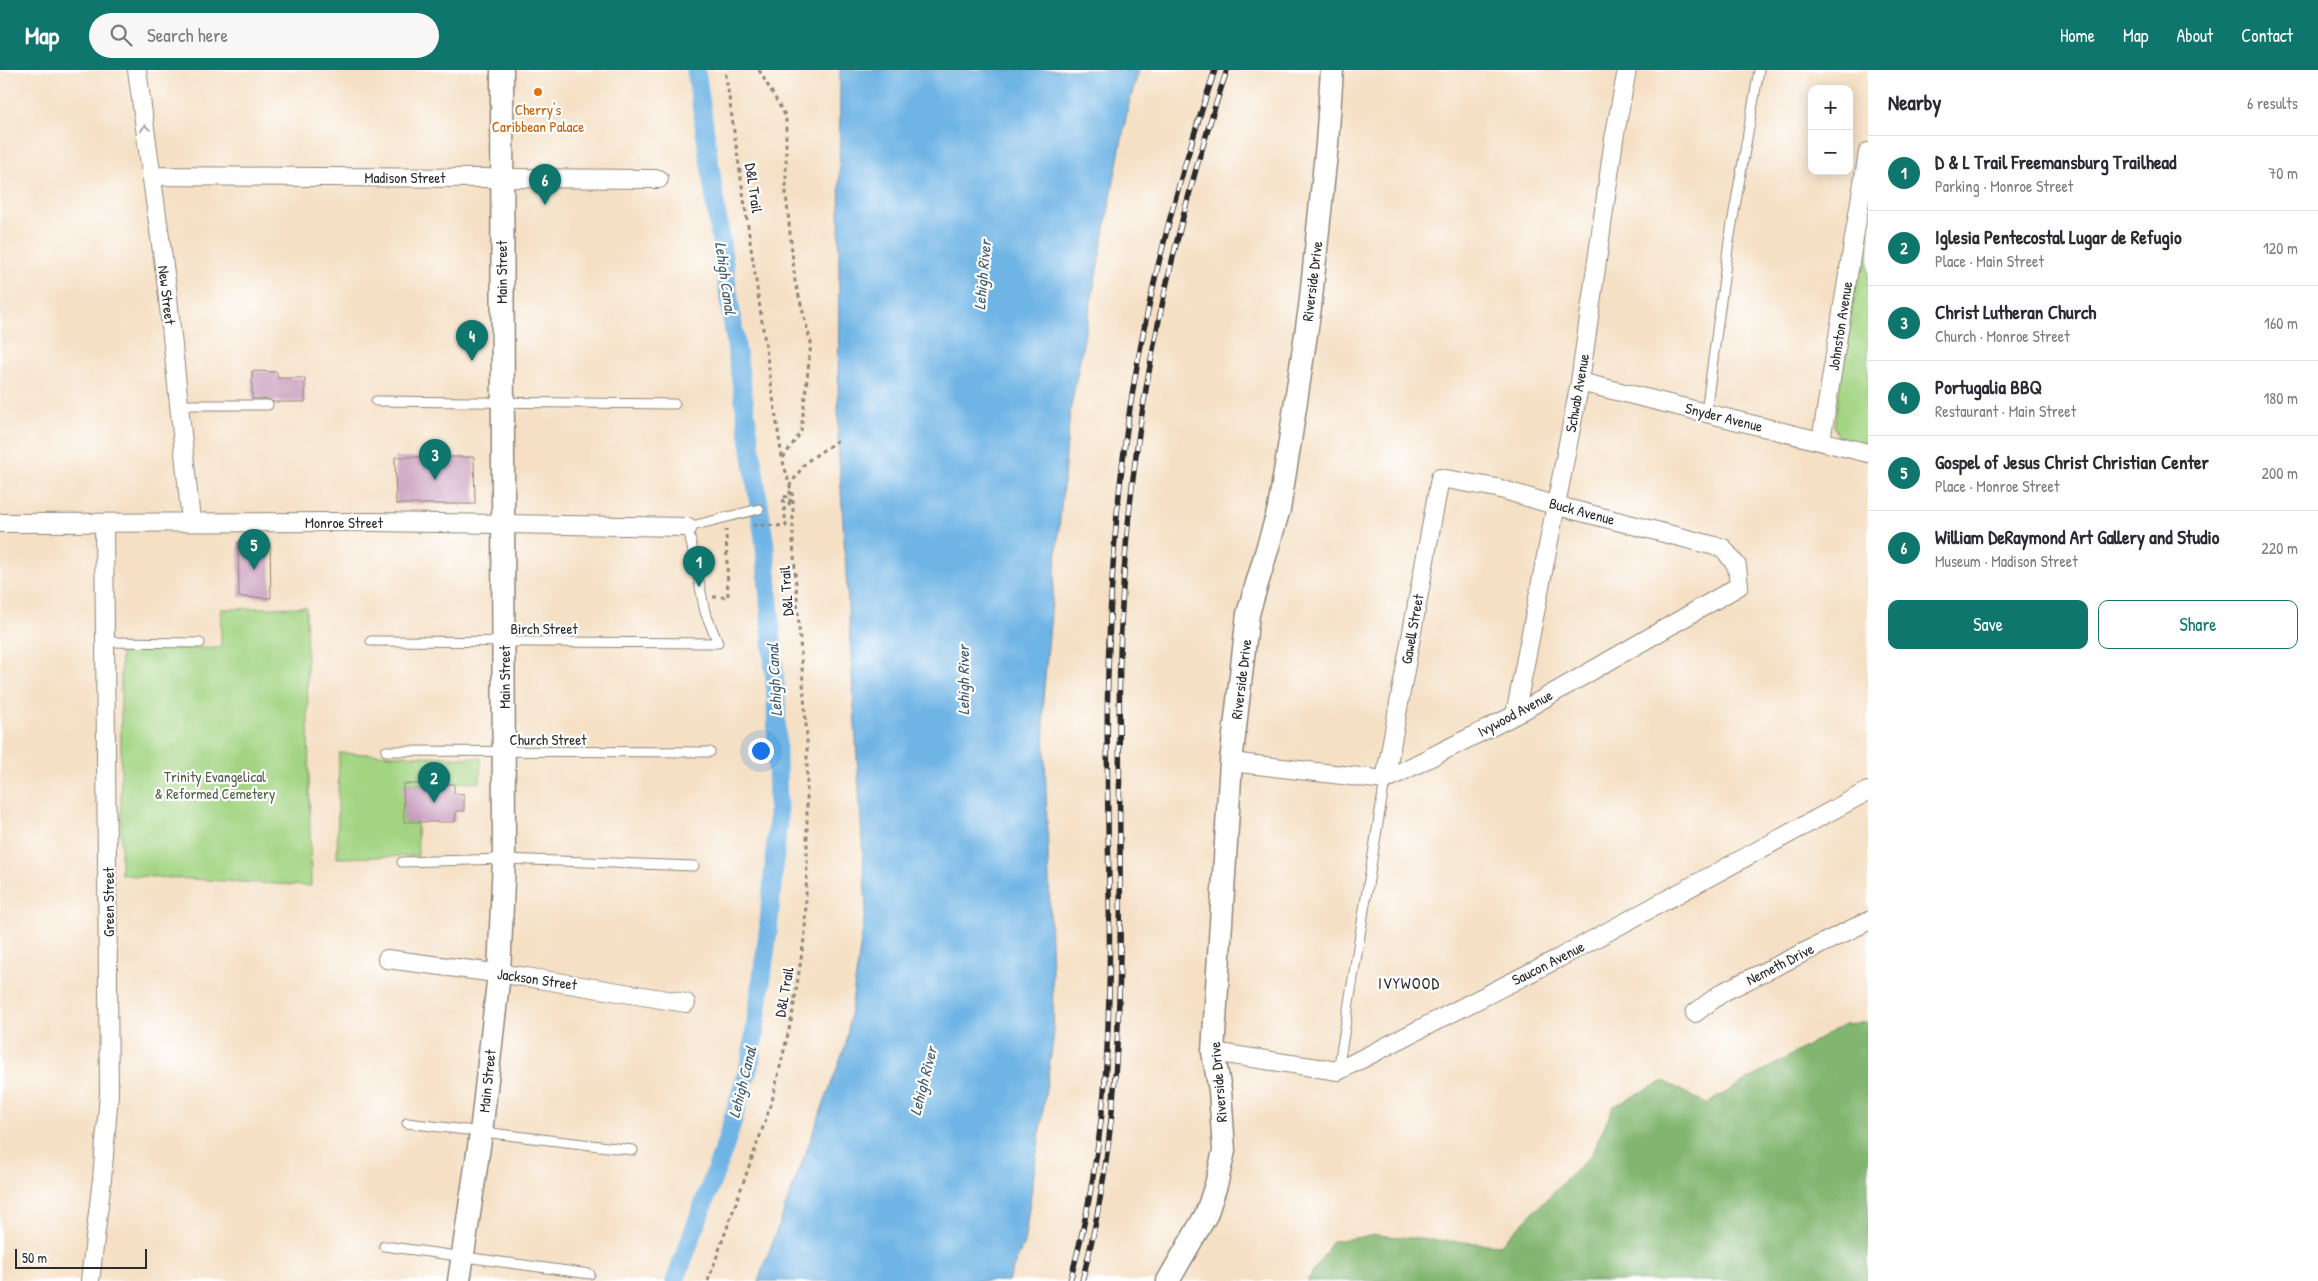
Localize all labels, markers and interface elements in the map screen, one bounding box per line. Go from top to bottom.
search box [89,13,439,58]
text: Map [25,19,59,51]
icon: search [107,21,135,49]
text: Search here [147,22,228,48]
text: Home [2060,23,2095,48]
text: Map [2123,23,2148,48]
text: About [2176,23,2213,48]
text: Contact [2241,23,2293,48]
map controls [1808,85,1853,175]
button: + [1808,85,1853,130]
marker: Cherry's Caribbean Palace [532,86,544,98]
text: Nearby [1888,88,1941,117]
text: 6 results [2247,92,2298,114]
place label: Cherry's Caribbean Palace [492,99,584,137]
one-way arrow [140,124,150,132]
button: − [1808,130,1853,175]
text: D & L Trail Freemansburg Trailhead [1935,149,2176,175]
street label: D&L Trail [740,162,768,214]
text: 1 [1901,162,1907,184]
text: 70 m [2268,162,2298,184]
pin: 6 [529,164,561,205]
street label: Madison Street [365,167,446,188]
text: Parking · Monroe Street [1935,175,2073,197]
text: Iglesia Pentecostal Lugar de Refugio [1935,224,2182,250]
water label: Lehigh River [968,237,996,311]
text: 2 [1900,237,1908,259]
text: 120 m [2263,237,2298,259]
street label: Main Street [491,240,512,304]
water label: Lehigh Canal [710,240,742,316]
street label: Riverside Drive [1297,240,1327,322]
text: Place · Main Street [1935,250,2044,272]
street label: New Street [153,264,181,327]
street label: Johnston Avenue [1823,280,1857,372]
text: Christ Lutheran Church [1935,299,2096,325]
text: 3 [1900,312,1908,334]
text: 160 m [2264,312,2298,334]
pin: 4 [456,320,488,361]
text: Church · Monroe Street [1935,325,2070,347]
street label: Schwab Avenue [1560,352,1594,434]
text: Portugalia BBQ [1935,374,2042,400]
text: 4 [1901,387,1907,409]
text: 180 m [2264,387,2298,409]
street label: Snyder Avenue [1683,397,1765,437]
text: Restaurant · Main Street [1935,400,2076,422]
pin: 3 [419,439,451,480]
text: Gospel of Jesus Christ Christian Center [1935,449,2209,475]
text: 5 [1901,462,1907,484]
text: 200 m [2262,462,2298,484]
text: Place · Monroe Street [1935,475,2059,497]
street label: Buck Avenue [1547,492,1617,530]
street label: Monroe Street [305,512,384,533]
text: William DeRaymond Art Gallery and Studio [1935,524,2219,550]
pin: 5 [238,529,270,570]
text: 6 [1901,537,1907,559]
text: 220 m [2261,537,2298,559]
pin: 1 [683,546,715,587]
text: Museum · Madison Street [1935,550,2078,572]
street label: D&L Trail [774,565,798,617]
street label: Gawell Street [1396,591,1429,666]
button: Save [1888,600,2088,649]
button: Share [2098,600,2298,649]
street label: Birch Street [510,618,578,639]
street label: Riverside Drive [1226,638,1256,720]
water label: Lehigh Canal [761,642,787,717]
water label: Lehigh River [952,643,974,715]
street label: Main Street [494,645,515,709]
street label: Ivywood Avenue [1474,684,1556,742]
street label: Church Street [510,729,587,750]
your location [748,738,774,764]
pin: 2 [418,762,450,803]
park label: Trinity Evangelical & Reformed Cemetery [155,766,275,804]
street label: Green Street [98,866,119,937]
street label: Saucon Avenue [1508,936,1588,990]
street label: Nemeth Drive [1743,938,1817,990]
street label: Jackson Street [496,963,579,995]
street label: D&L Trail [769,965,799,1019]
district label: IVYWOOD [1378,972,1440,994]
street label: Riverside Drive [1204,1041,1232,1123]
water label: Lehigh Canal [723,1043,762,1120]
water label: Lehigh River [904,1043,943,1118]
street label: Main Street [473,1048,501,1114]
scale bar [15,1246,148,1269]
text: 50 m [22,1248,47,1267]

